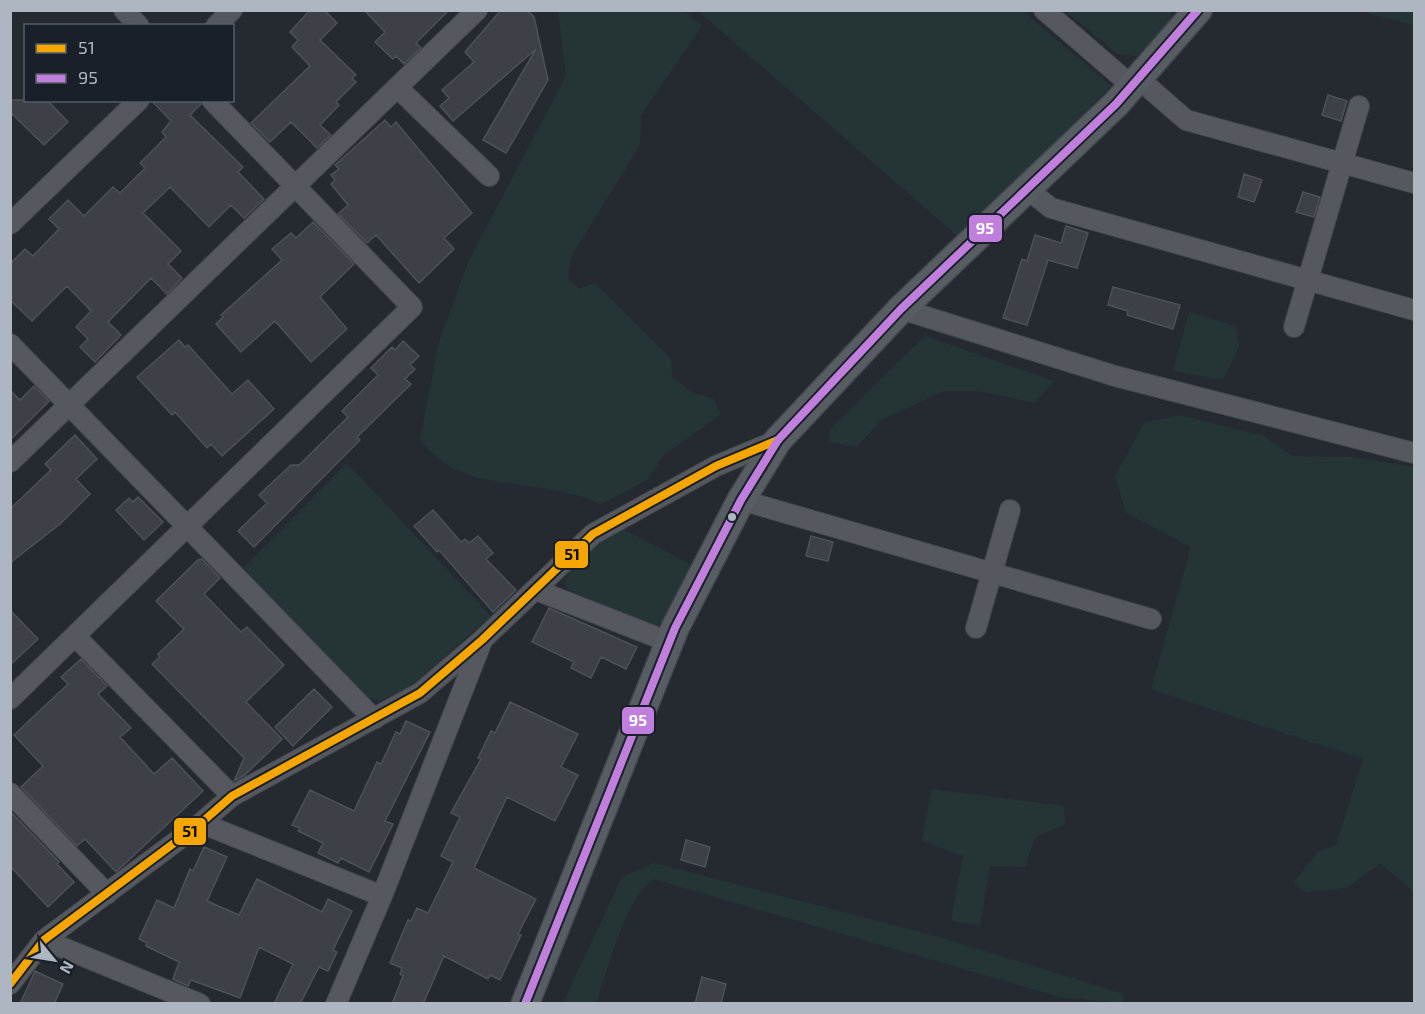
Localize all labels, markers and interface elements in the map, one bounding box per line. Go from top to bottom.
legend [24,24,234,102]
text: 51 [78,36,95,58]
text: 95 [78,66,98,88]
line badge: 95 [968,214,1003,243]
text: 95 [976,218,994,237]
unlabelled marker [726,511,738,523]
line badge: 51 [554,540,589,569]
text: 51 [564,544,580,563]
line badge: 95 [621,706,655,735]
text: 95 [629,710,647,729]
line badge: 51 [173,817,207,846]
text: 51 [182,821,198,840]
north arrow [24,930,84,990]
text: N [56,958,79,978]

